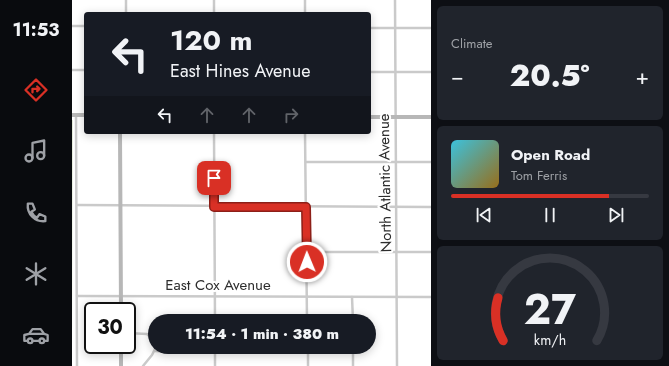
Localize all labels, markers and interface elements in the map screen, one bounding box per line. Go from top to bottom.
text: 11:53 [13,17,59,43]
text: 120 m [170,20,253,61]
icon: left [104,28,156,80]
text: Climate [451,34,492,53]
text: 20.5° [510,54,590,97]
text: East Hines Avenue [170,58,311,84]
text: − [451,60,464,92]
text: + [635,60,649,92]
icon: directions [22,76,50,104]
icon: left [154,104,176,126]
icon: ahead [196,104,218,126]
icon: ahead [238,104,260,126]
icon: right [280,104,302,126]
street label: North Atlantic Avenue [373,113,397,253]
icon: music [22,137,50,165]
text: Open Road [511,144,590,166]
pin [197,161,231,195]
text: Tom Ferris [511,166,567,185]
icon: arrive [203,167,225,189]
icon: phone [22,199,50,227]
icon: previous [473,204,495,226]
icon: pause [539,204,561,226]
icon: next [605,204,627,226]
position arrow [286,241,328,283]
icon: climate [22,260,50,288]
street label: East Cox Avenue [165,274,271,296]
text: 27 [524,279,576,340]
speed limit sign: 30 [84,302,136,354]
icon: car [22,321,50,349]
text: 11:54 · 1 min · 380 m [185,323,339,345]
text: km/h [534,330,566,350]

